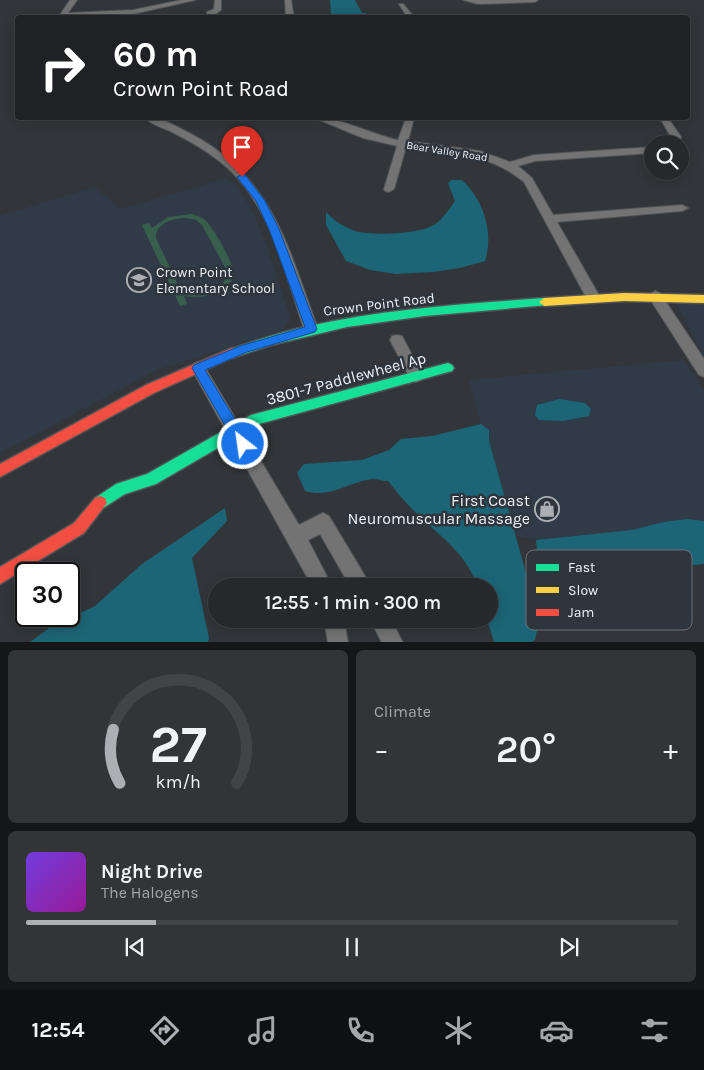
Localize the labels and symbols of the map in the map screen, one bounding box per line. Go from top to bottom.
pin [221,126,263,177]
street label: Bear Valley Road [405,139,488,164]
place label: Crown Point Elementary School [156,264,275,297]
school or university icon: Crown Point Elementary School [126,267,152,293]
street label: Crown Point Road [322,289,436,320]
street label: 3801-7 Paddlewheel Ap [264,348,428,409]
position arrow [216,417,268,469]
place label: First Coast Neuromuscular Massage [348,491,530,528]
shop icon: First Coast Neuromuscular Massage [534,496,560,522]
legend [526,550,692,630]
text: Fast [568,559,595,576]
speed limit sign: 30 [15,562,80,627]
text: Slow [568,582,598,599]
text: Jam [568,604,594,621]

